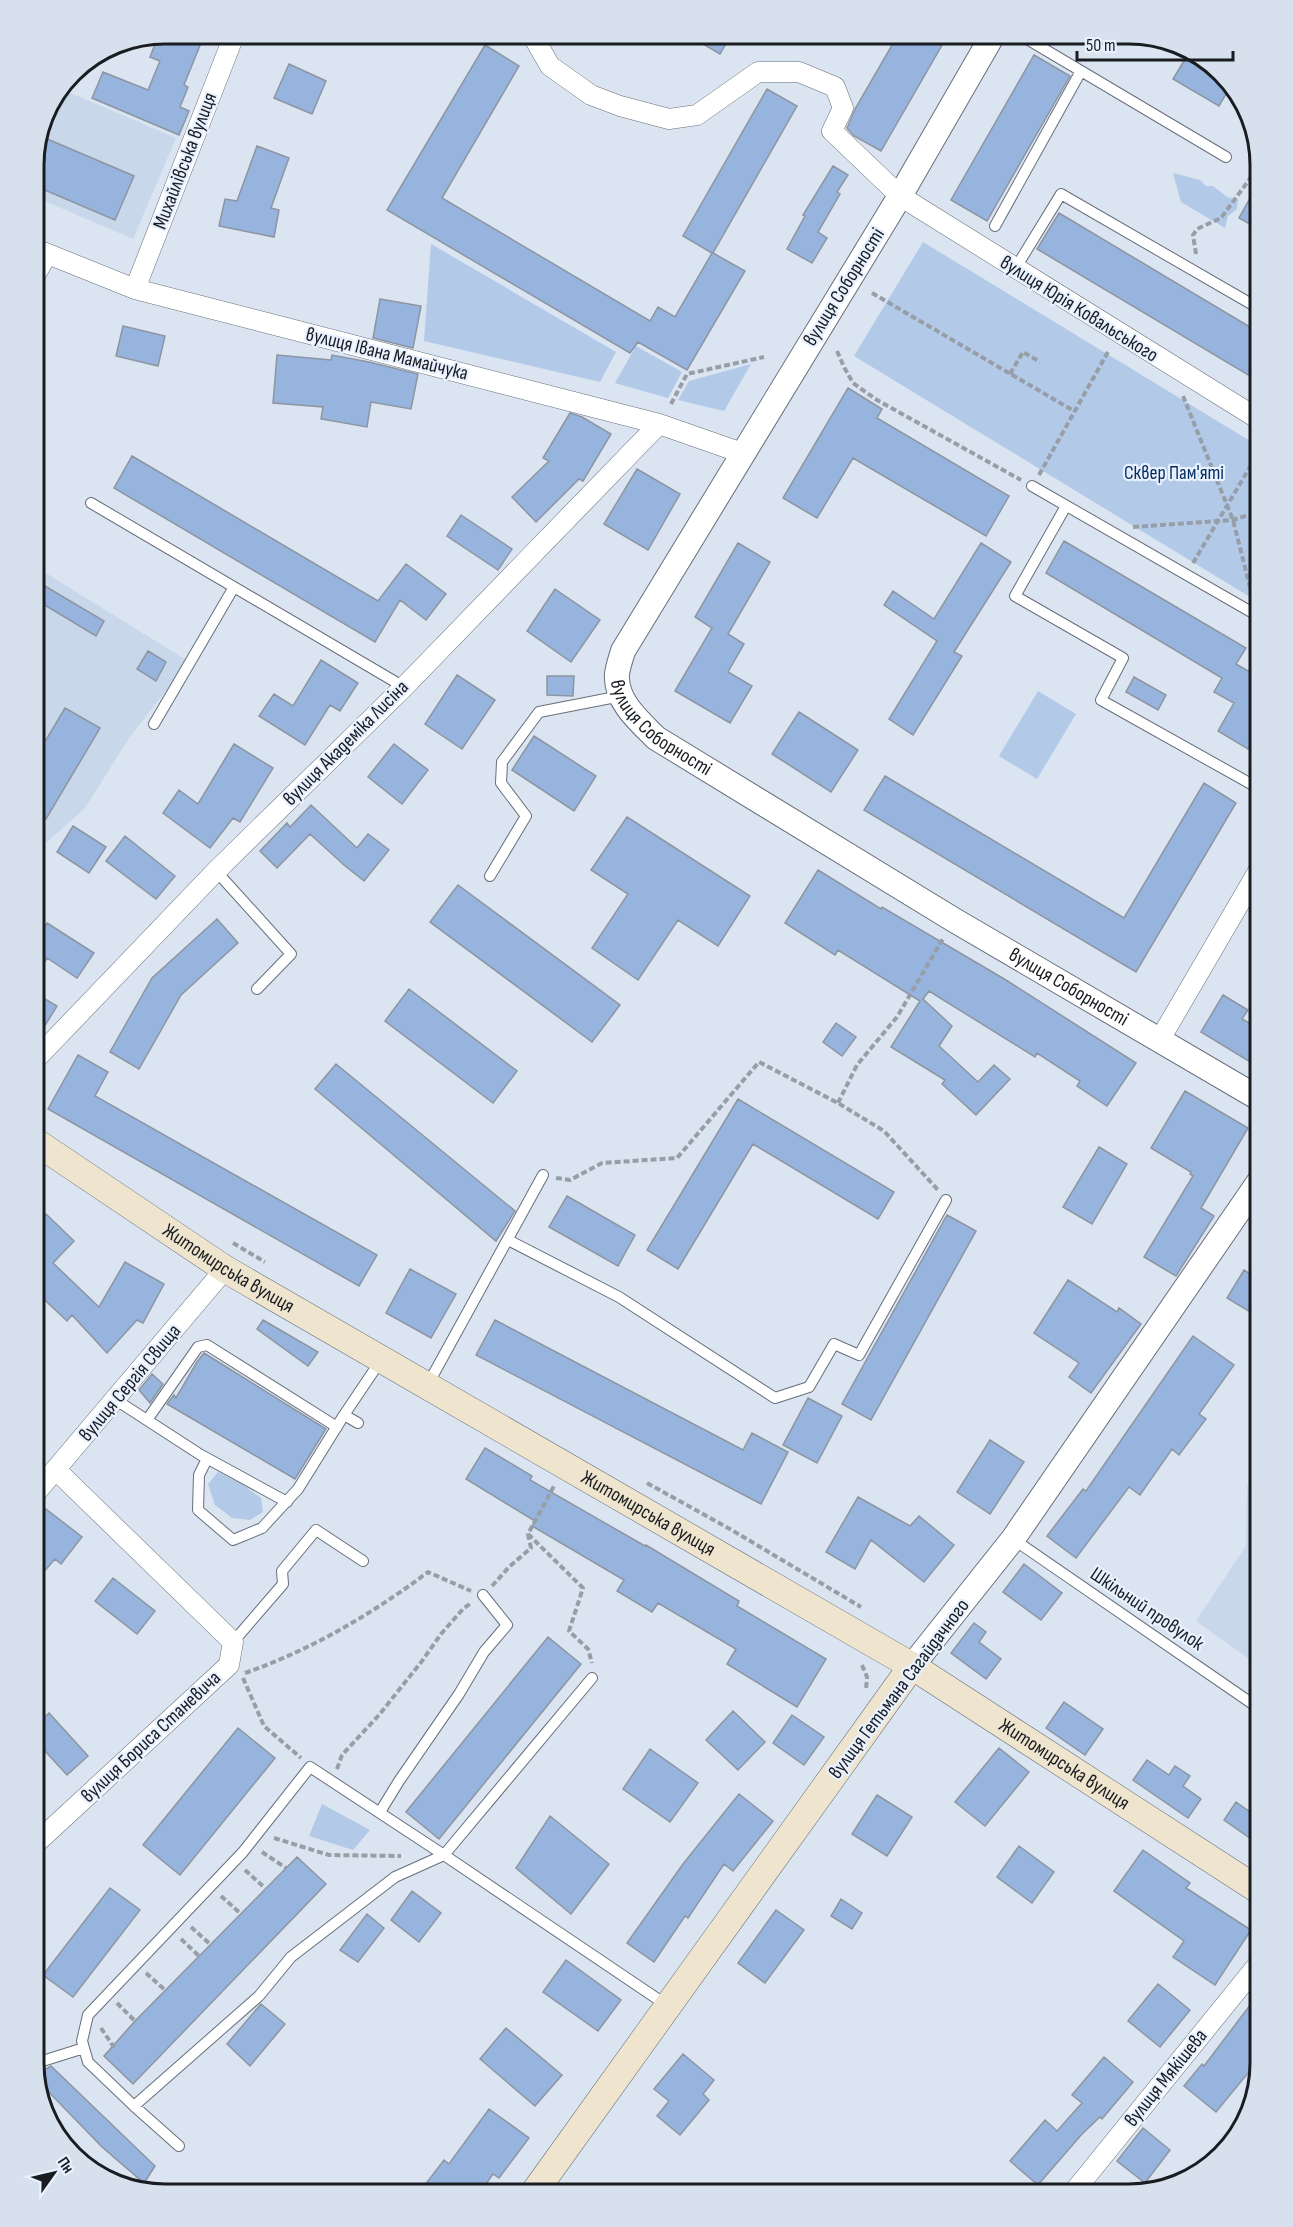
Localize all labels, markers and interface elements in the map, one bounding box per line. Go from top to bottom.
scale bar [1077,24,1233,62]
text: 50 m [1086,35,1116,56]
street label: Михайлівська вулиця [148,89,222,233]
street label: вулиця Соборності [798,224,890,350]
street label: вулиця Юрія Ковальського [995,251,1163,367]
street label: вулиця Івана Мамайчука [303,322,471,386]
park label: Сквер Пам'яті [1124,461,1224,485]
street label: вулиця Академіка Лисіна [278,675,414,811]
street label: вулиця Соборності [605,678,716,781]
street label: вулиця Соборності [1004,943,1133,1031]
street label: Житомирська вулиця [158,1218,299,1318]
street label: вулиця Сергія Свища [74,1320,186,1446]
street label: Житомирська вулиця [577,1465,719,1562]
street label: Шкільний провулок [1086,1562,1209,1656]
street label: вулиця Гетьмана Сагайдачного [824,1594,974,1784]
street label: вулиця Бориса Станевича [76,1666,226,1808]
street label: Житомирська вулиця [994,1713,1134,1815]
street label: вулиця Мякішева [1119,2024,1213,2132]
north arrow [24,2143,84,2203]
text: Пн [53,2154,77,2177]

